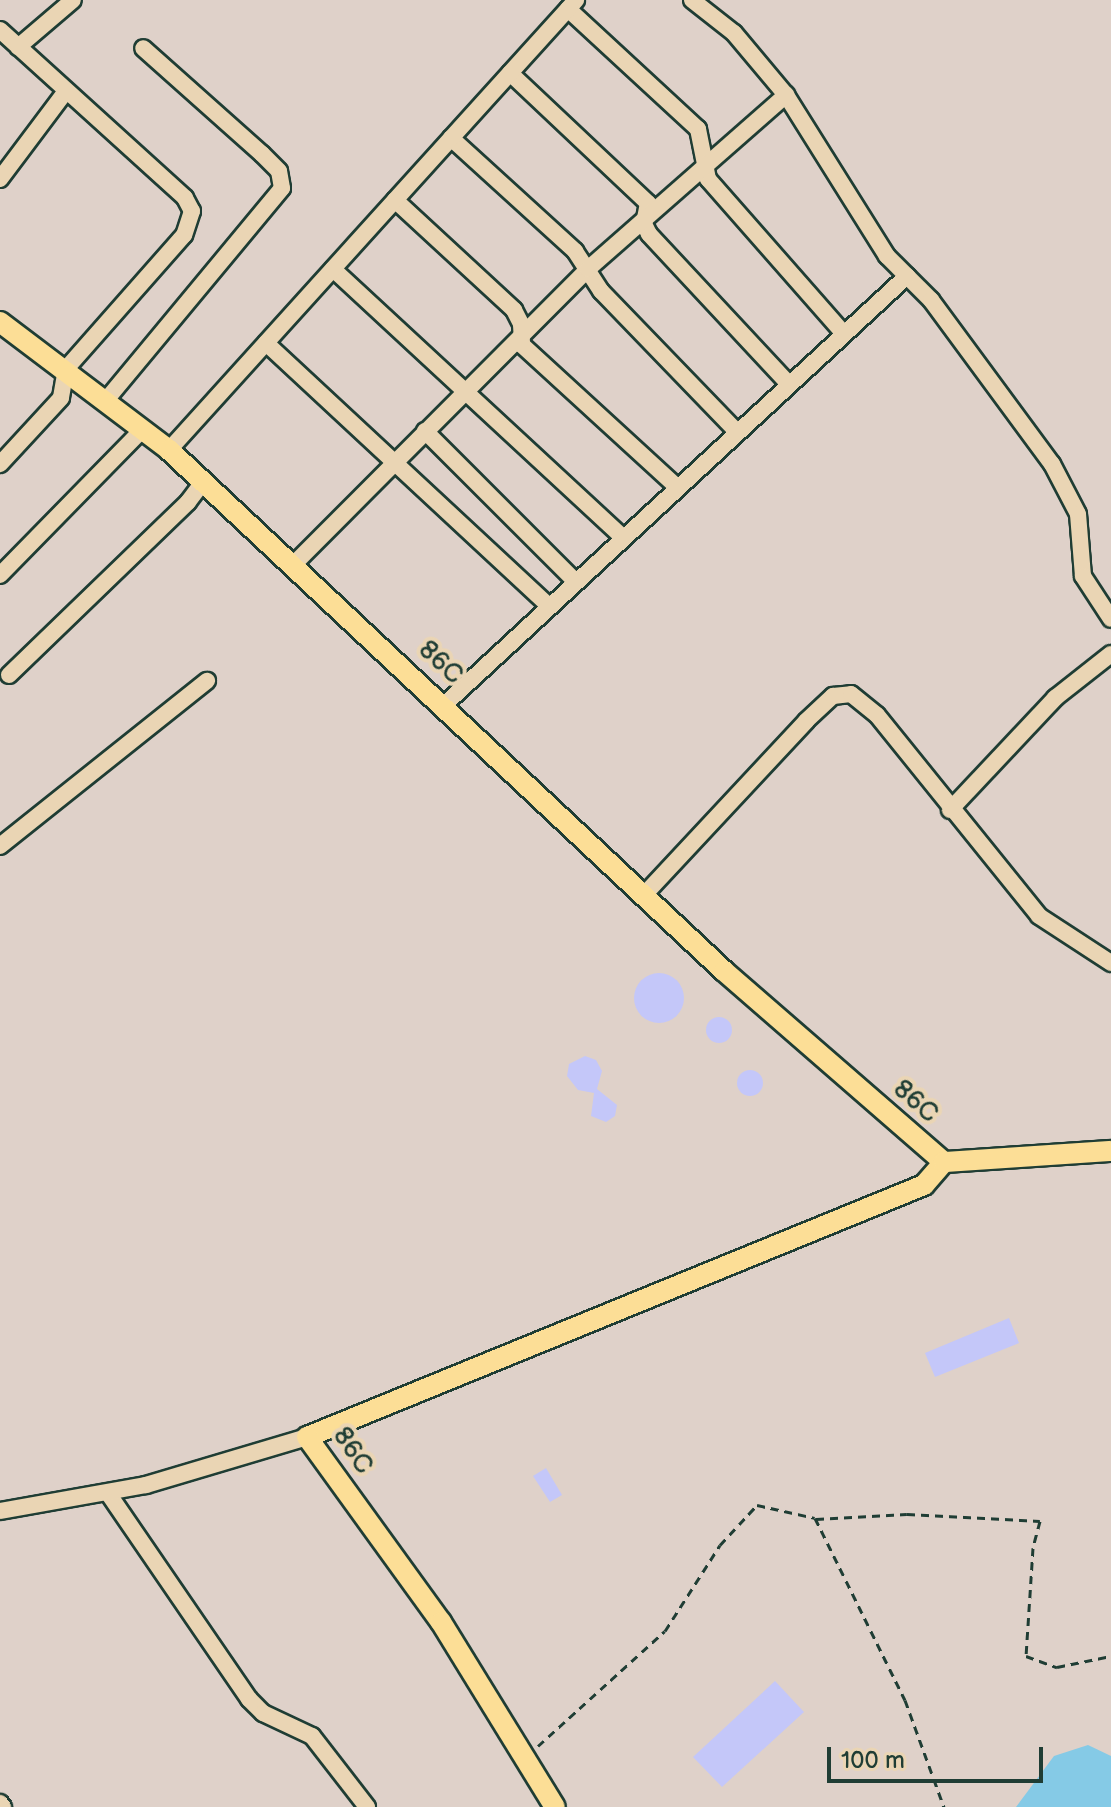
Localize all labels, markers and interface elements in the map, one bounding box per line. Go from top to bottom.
street label: 86C [411,635,469,691]
street label: 86C [886,1074,944,1130]
street label: 86C [325,1422,379,1480]
scale bar [831,1731,1047,1781]
text: 100 m [841,1746,905,1775]

